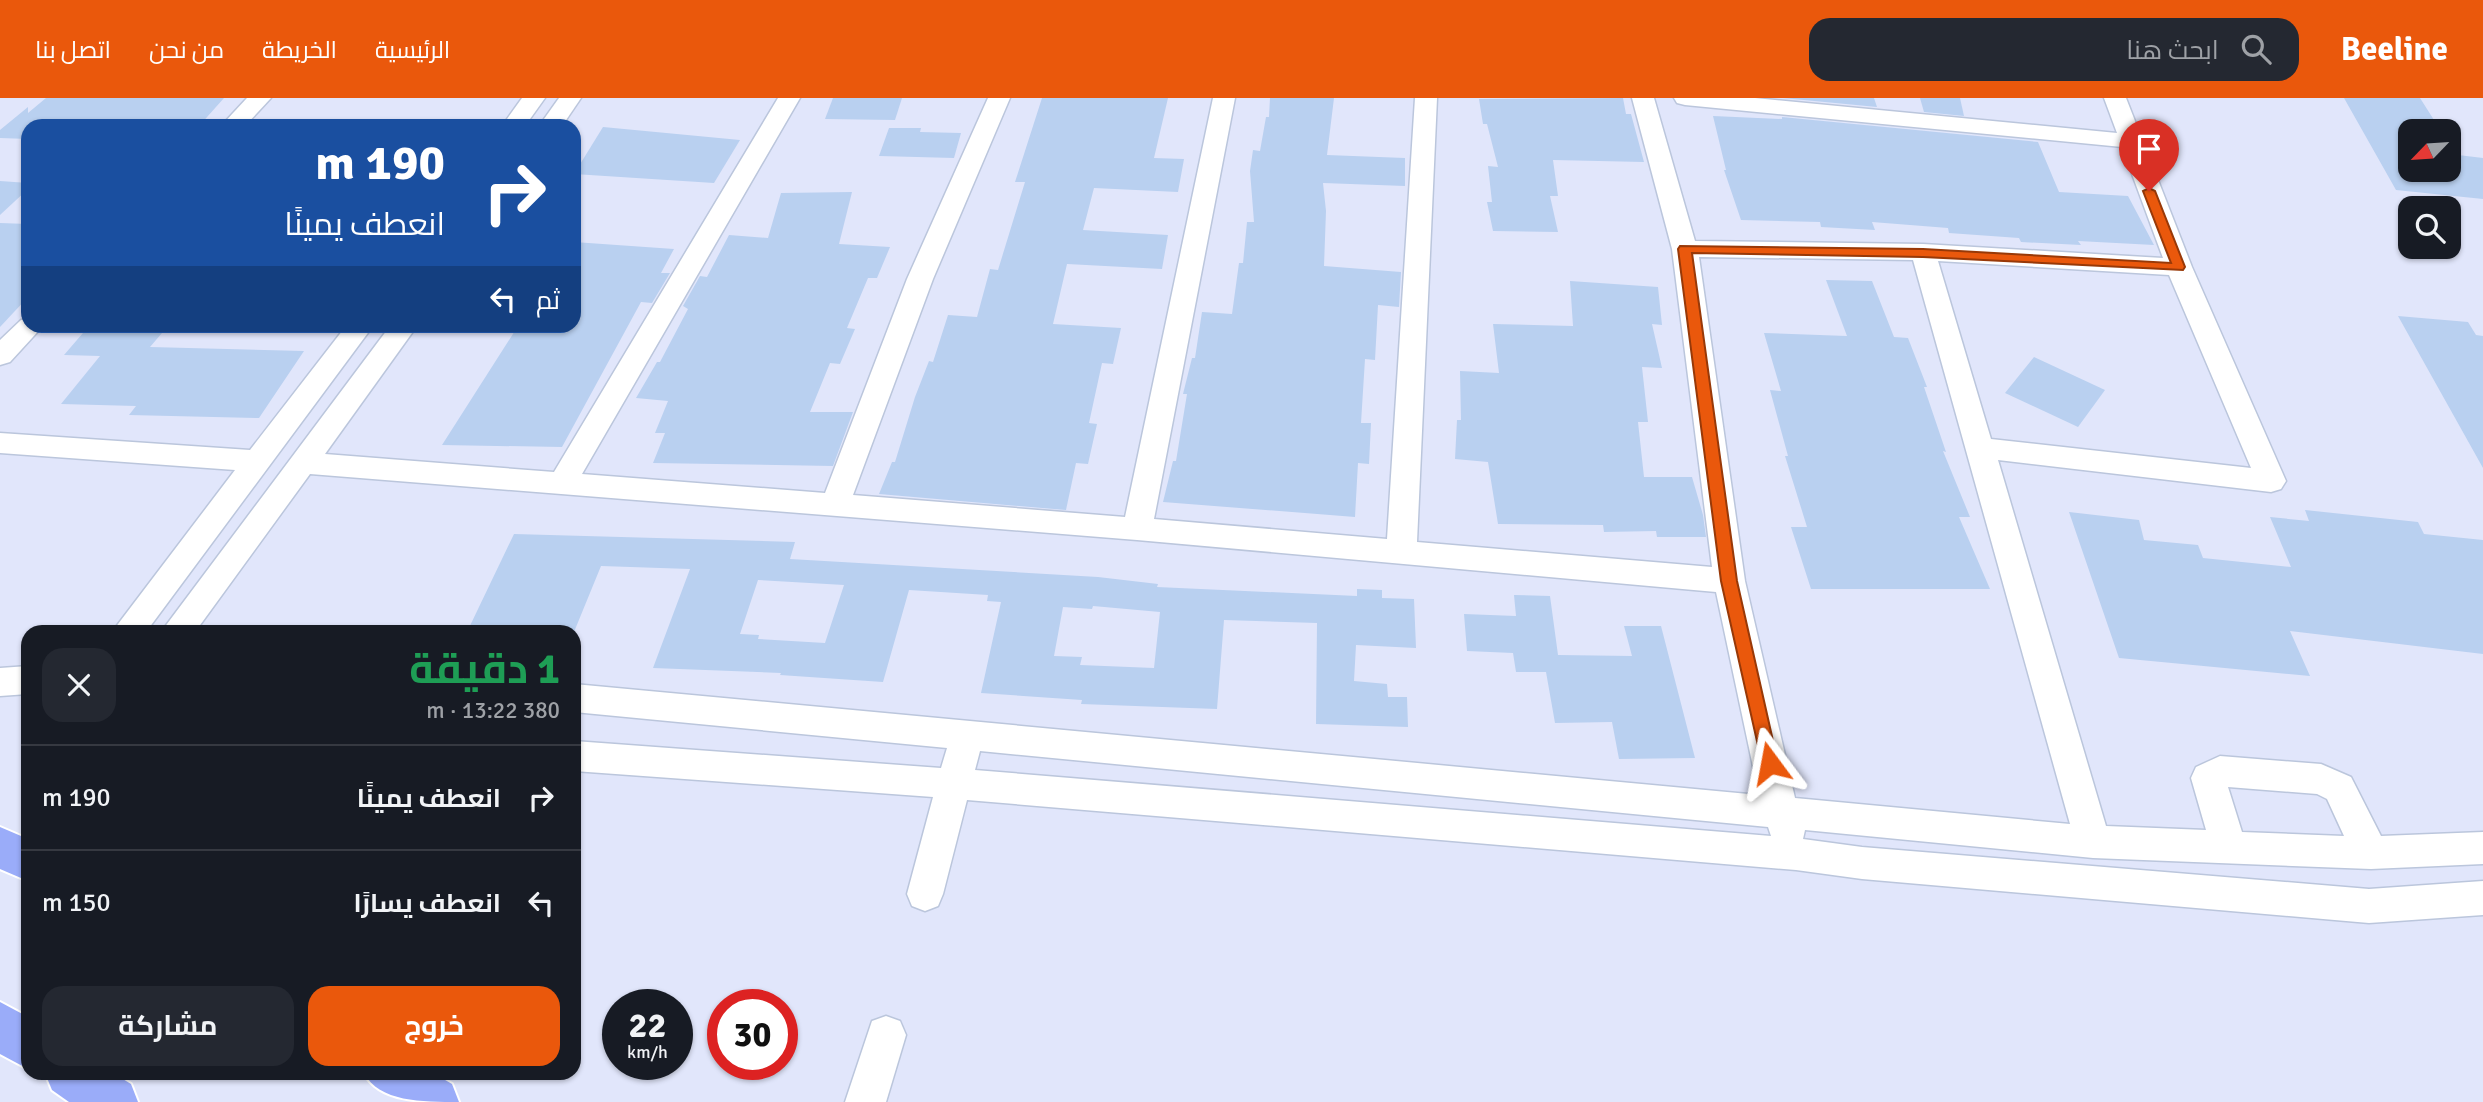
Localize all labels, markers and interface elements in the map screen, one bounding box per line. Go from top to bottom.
search box [1809,18,2299,81]
text: Beeline [2341,29,2448,70]
icon: search [2237,30,2275,68]
text: اتصل بنا [35,35,111,65]
text: من نحن [149,35,224,65]
text: الخريطة [262,35,337,65]
text: الرئيسية [375,35,450,65]
text: ابحث هنا [2126,35,2219,67]
pin [2119,119,2179,191]
north arrow [2398,119,2460,182]
map controls [2398,119,2461,259]
icon: arrive [2130,130,2168,168]
text: 190 m [315,133,445,193]
icon: right [469,147,560,238]
button: search [2398,196,2461,259]
text: انعطف يمينًا [284,205,445,244]
icon: left [484,280,522,318]
text: ثم [536,285,560,317]
text: 1 دقيقة [409,644,560,695]
button: close [42,648,116,722]
text: 380 m · 13:22 [426,696,560,725]
position arrow [1733,726,1807,800]
icon: right [522,779,560,817]
text: 190 m [42,782,111,814]
text: انعطف يمينًا [357,783,501,815]
icon: left [522,884,560,922]
text: 150 m [42,887,111,919]
text: انعطف يسارًا [353,888,501,920]
button: مشاركة [42,986,294,1066]
button: خروج [308,986,560,1066]
speed limit sign: 30 [707,989,798,1080]
text: 22 [629,1004,666,1047]
text: km/h [627,1041,668,1063]

